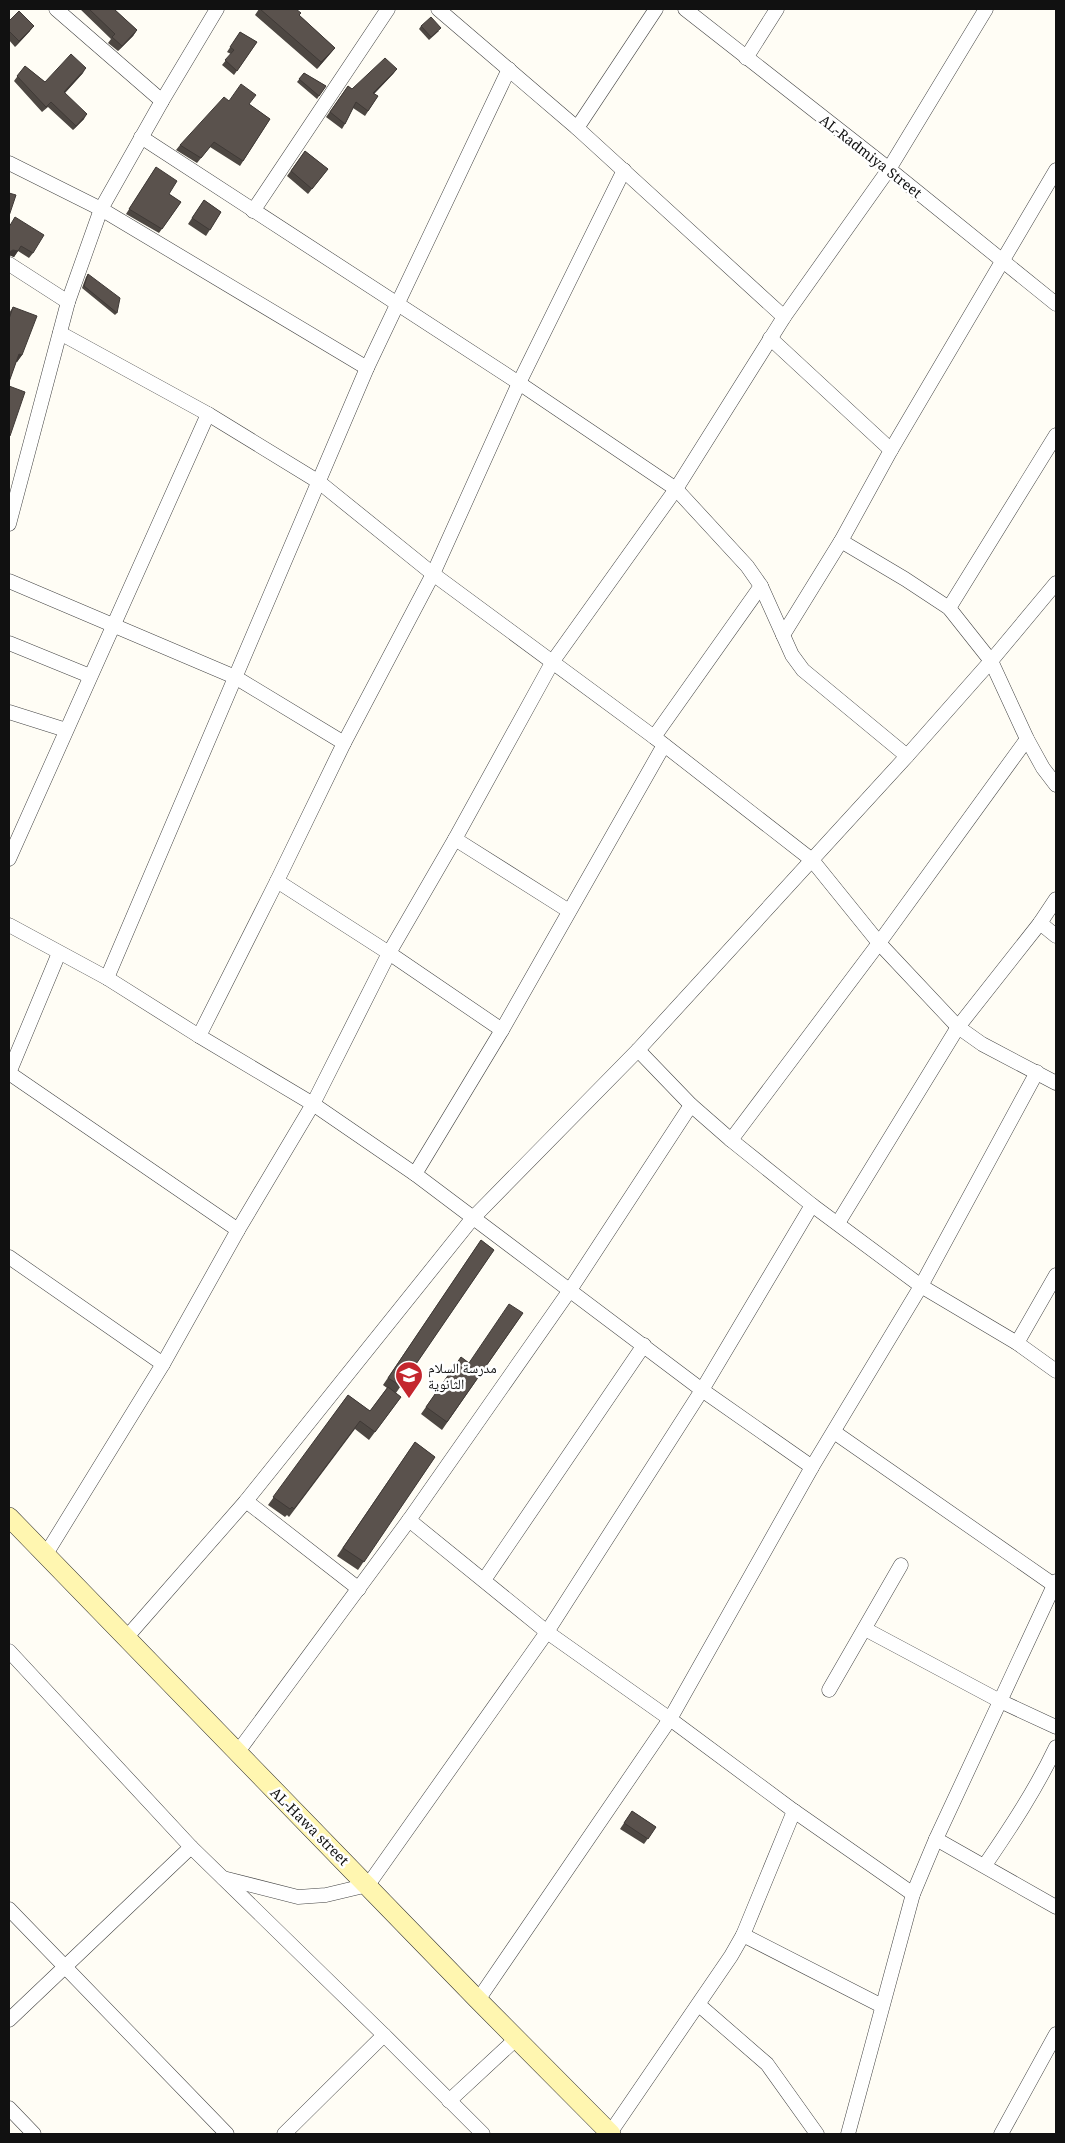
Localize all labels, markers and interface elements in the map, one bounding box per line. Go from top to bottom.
street label: AL-Radmiya Street [816,110,926,202]
place label: مدرسة السلام الثانوية [428,1358,497,1393]
school or university icon: مدرسة السلام الثانوية [394,1360,424,1399]
street label: AL-Hawa street [267,1783,353,1869]

